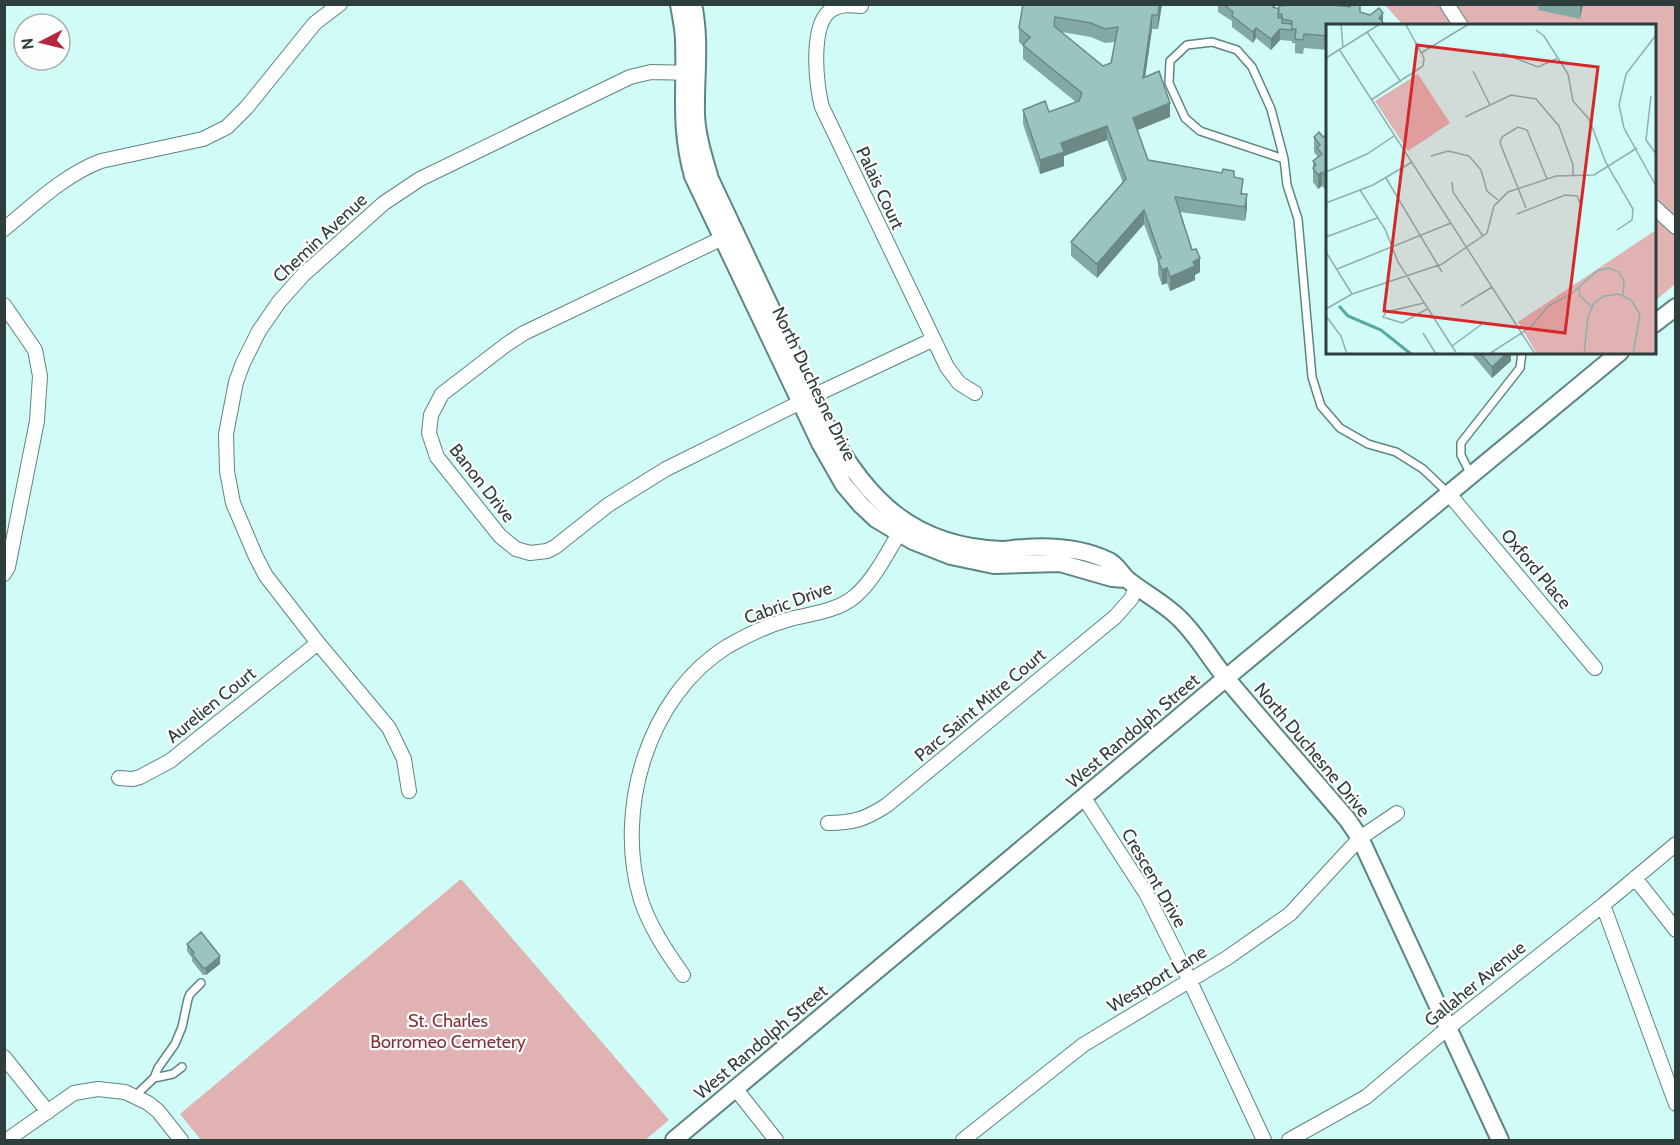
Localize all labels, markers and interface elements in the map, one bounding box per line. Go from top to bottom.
north arrow [12,12,72,72]
inset map [1326,24,1656,354]
text: N [17,37,38,51]
street label: Palais Court [851,143,909,233]
street label: Chemin Avenue [268,189,372,287]
street label: North Duchesne Drive [767,303,861,465]
street label: Banon Drive [444,439,520,527]
street label: Oxford Place [1496,524,1576,614]
street label: Cabric Drive [741,577,835,629]
street label: Parc Saint Mitre Court [910,644,1050,766]
street label: Aurelien Court [162,662,260,748]
street label: West Randolph Street [1062,669,1204,793]
street label: North Duchesne Drive [1249,678,1375,822]
street label: Crescent Drive [1117,825,1191,931]
street label: Gallaher Avenue [1420,937,1530,1031]
street label: Westport Lane [1103,941,1211,1017]
street label: West Randolph Street [690,980,832,1104]
park label: St. Charles Borromeo Cemetery [370,1010,526,1053]

